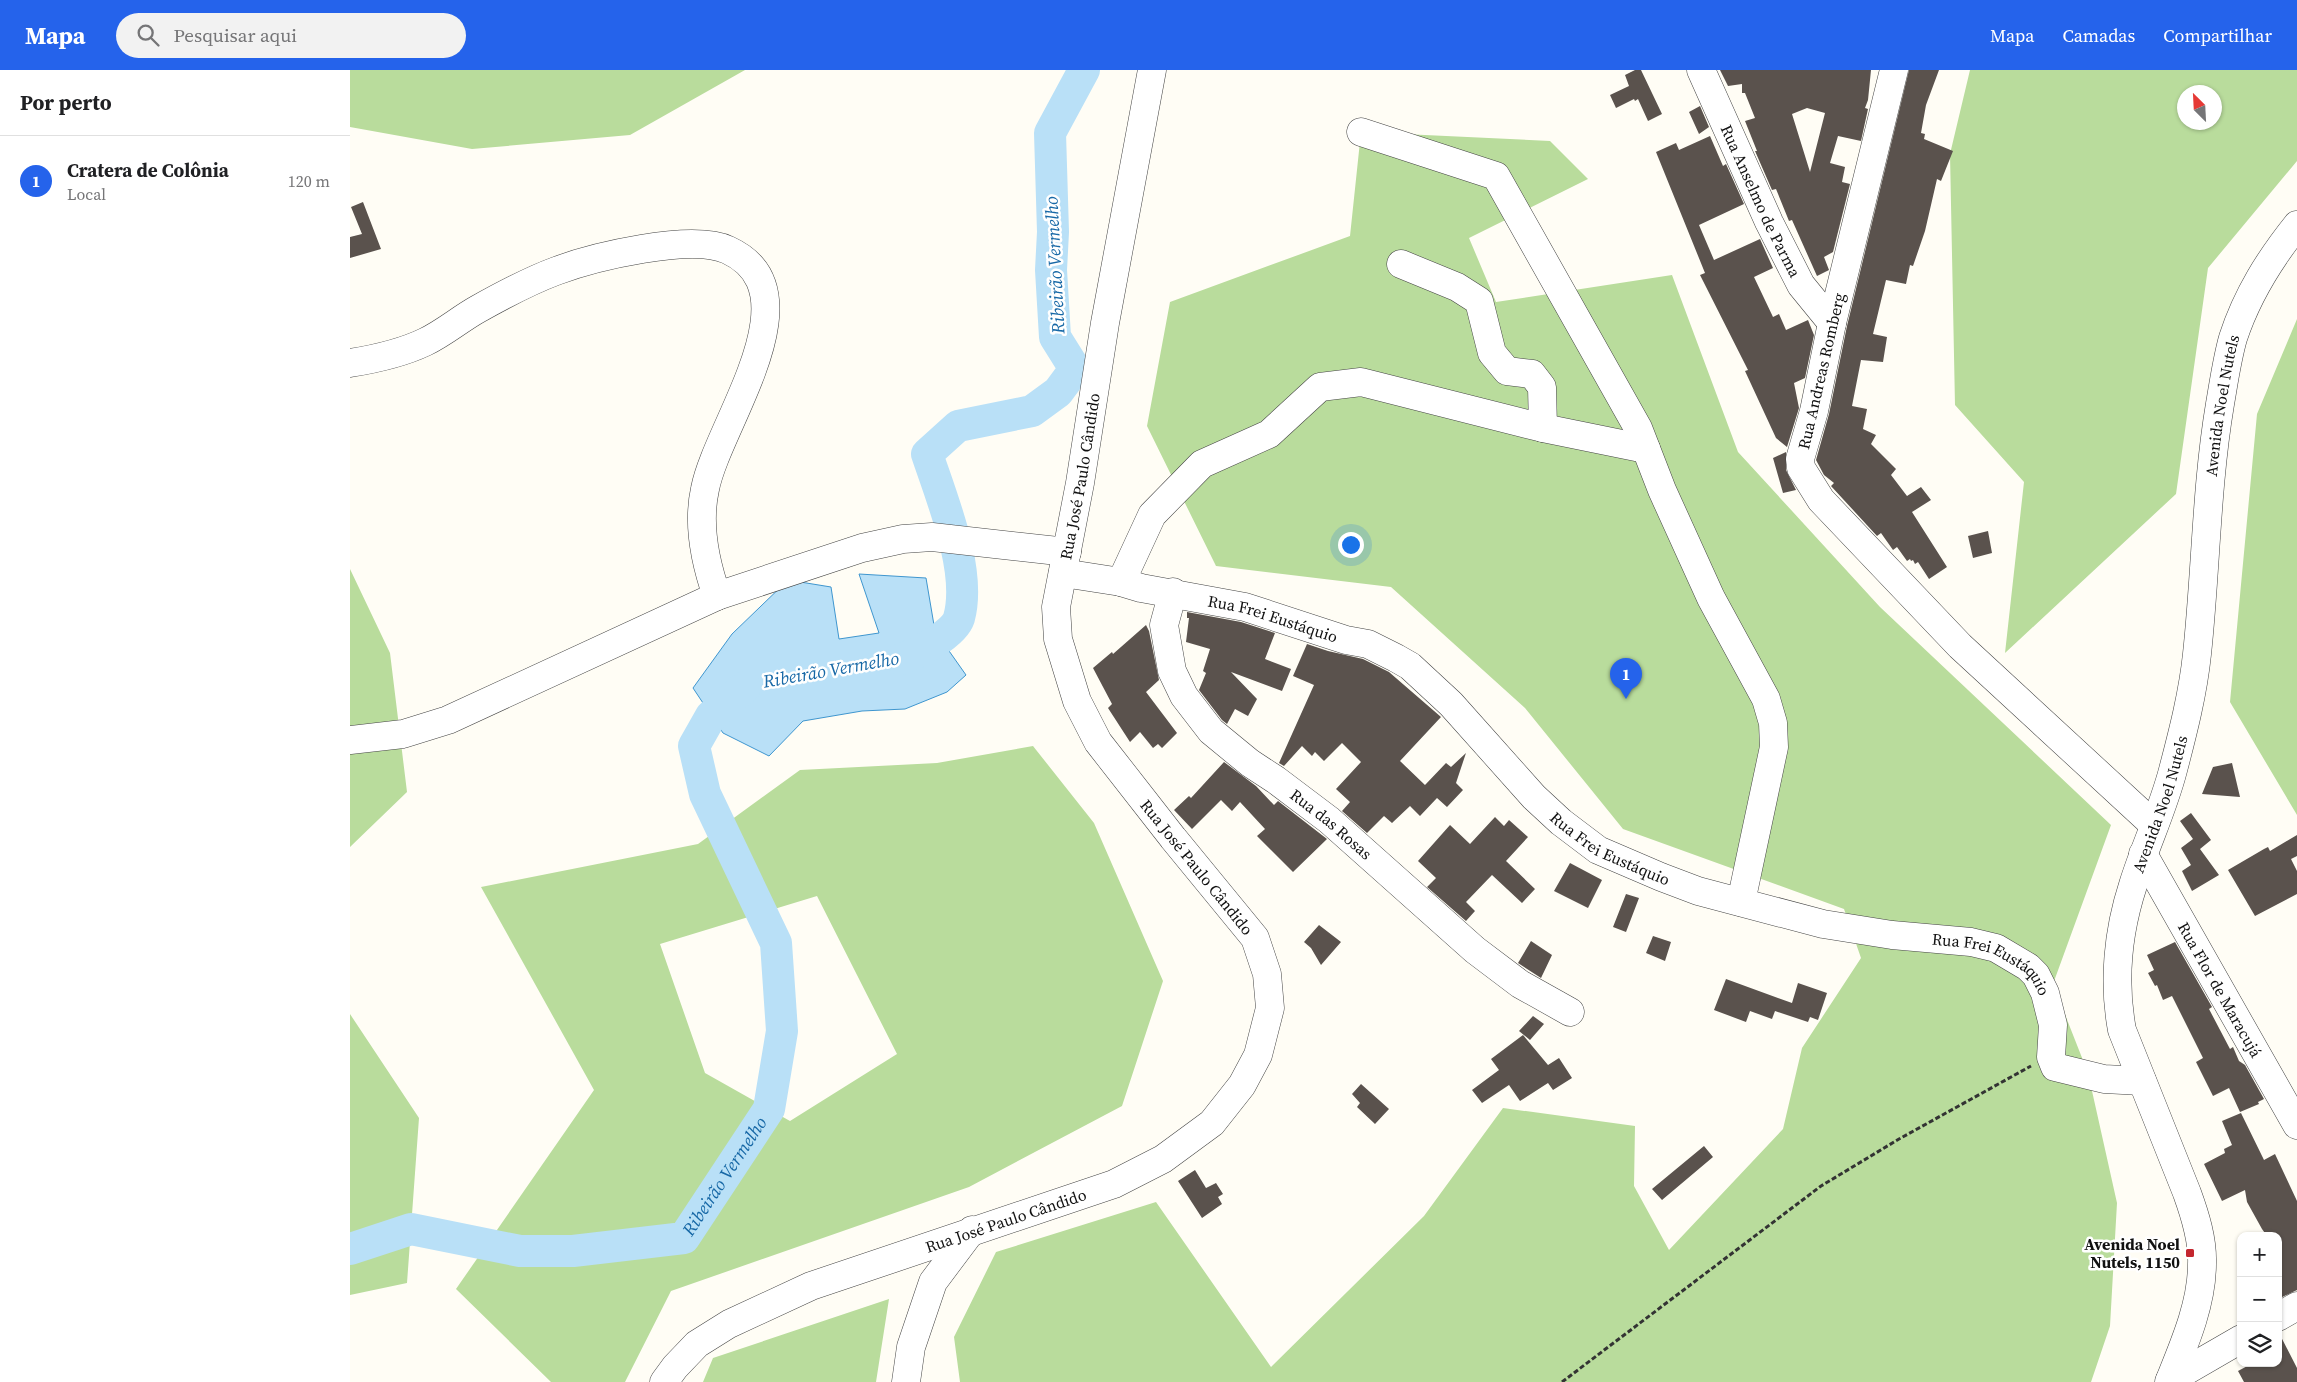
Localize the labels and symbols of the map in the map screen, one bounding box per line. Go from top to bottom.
north arrow [2177,85,2222,130]
street label: Rua Anselmo de Parma [1716,121,1807,282]
water label: Ribeirão Vermelho [1038,195,1071,335]
street label: Rua Andreas Romberg [1792,291,1850,451]
street label: Avenida Noel Nutels [2200,332,2244,477]
street label: Rua José Paulo Cândido [1054,391,1105,561]
your location [1338,532,1364,558]
street label: Rua Frei Eustáquio [1206,589,1341,648]
water label: Ribeirão Vermelho [760,645,901,694]
pin: 1 [1610,658,1642,699]
street label: Avenida Noel Nutels [2127,733,2192,876]
street label: Rua das Rosas [1286,784,1377,864]
street label: Rua José Paulo Cândido [1135,795,1259,940]
street label: Rua Frei Eustáquio [1545,806,1673,890]
street label: Rua Flor de Maracujá [2173,918,2268,1062]
street label: Rua Frei Eustáquio [1931,928,2056,999]
water label: Ribeirão Vermelho [675,1111,773,1241]
street label: Rua José Paulo Cândido [922,1183,1089,1258]
place label: Avenida Noel Nutels, 1150 [2084,1233,2180,1273]
marker: Avenida Noel Nutels, 1150 [2184,1247,2196,1259]

